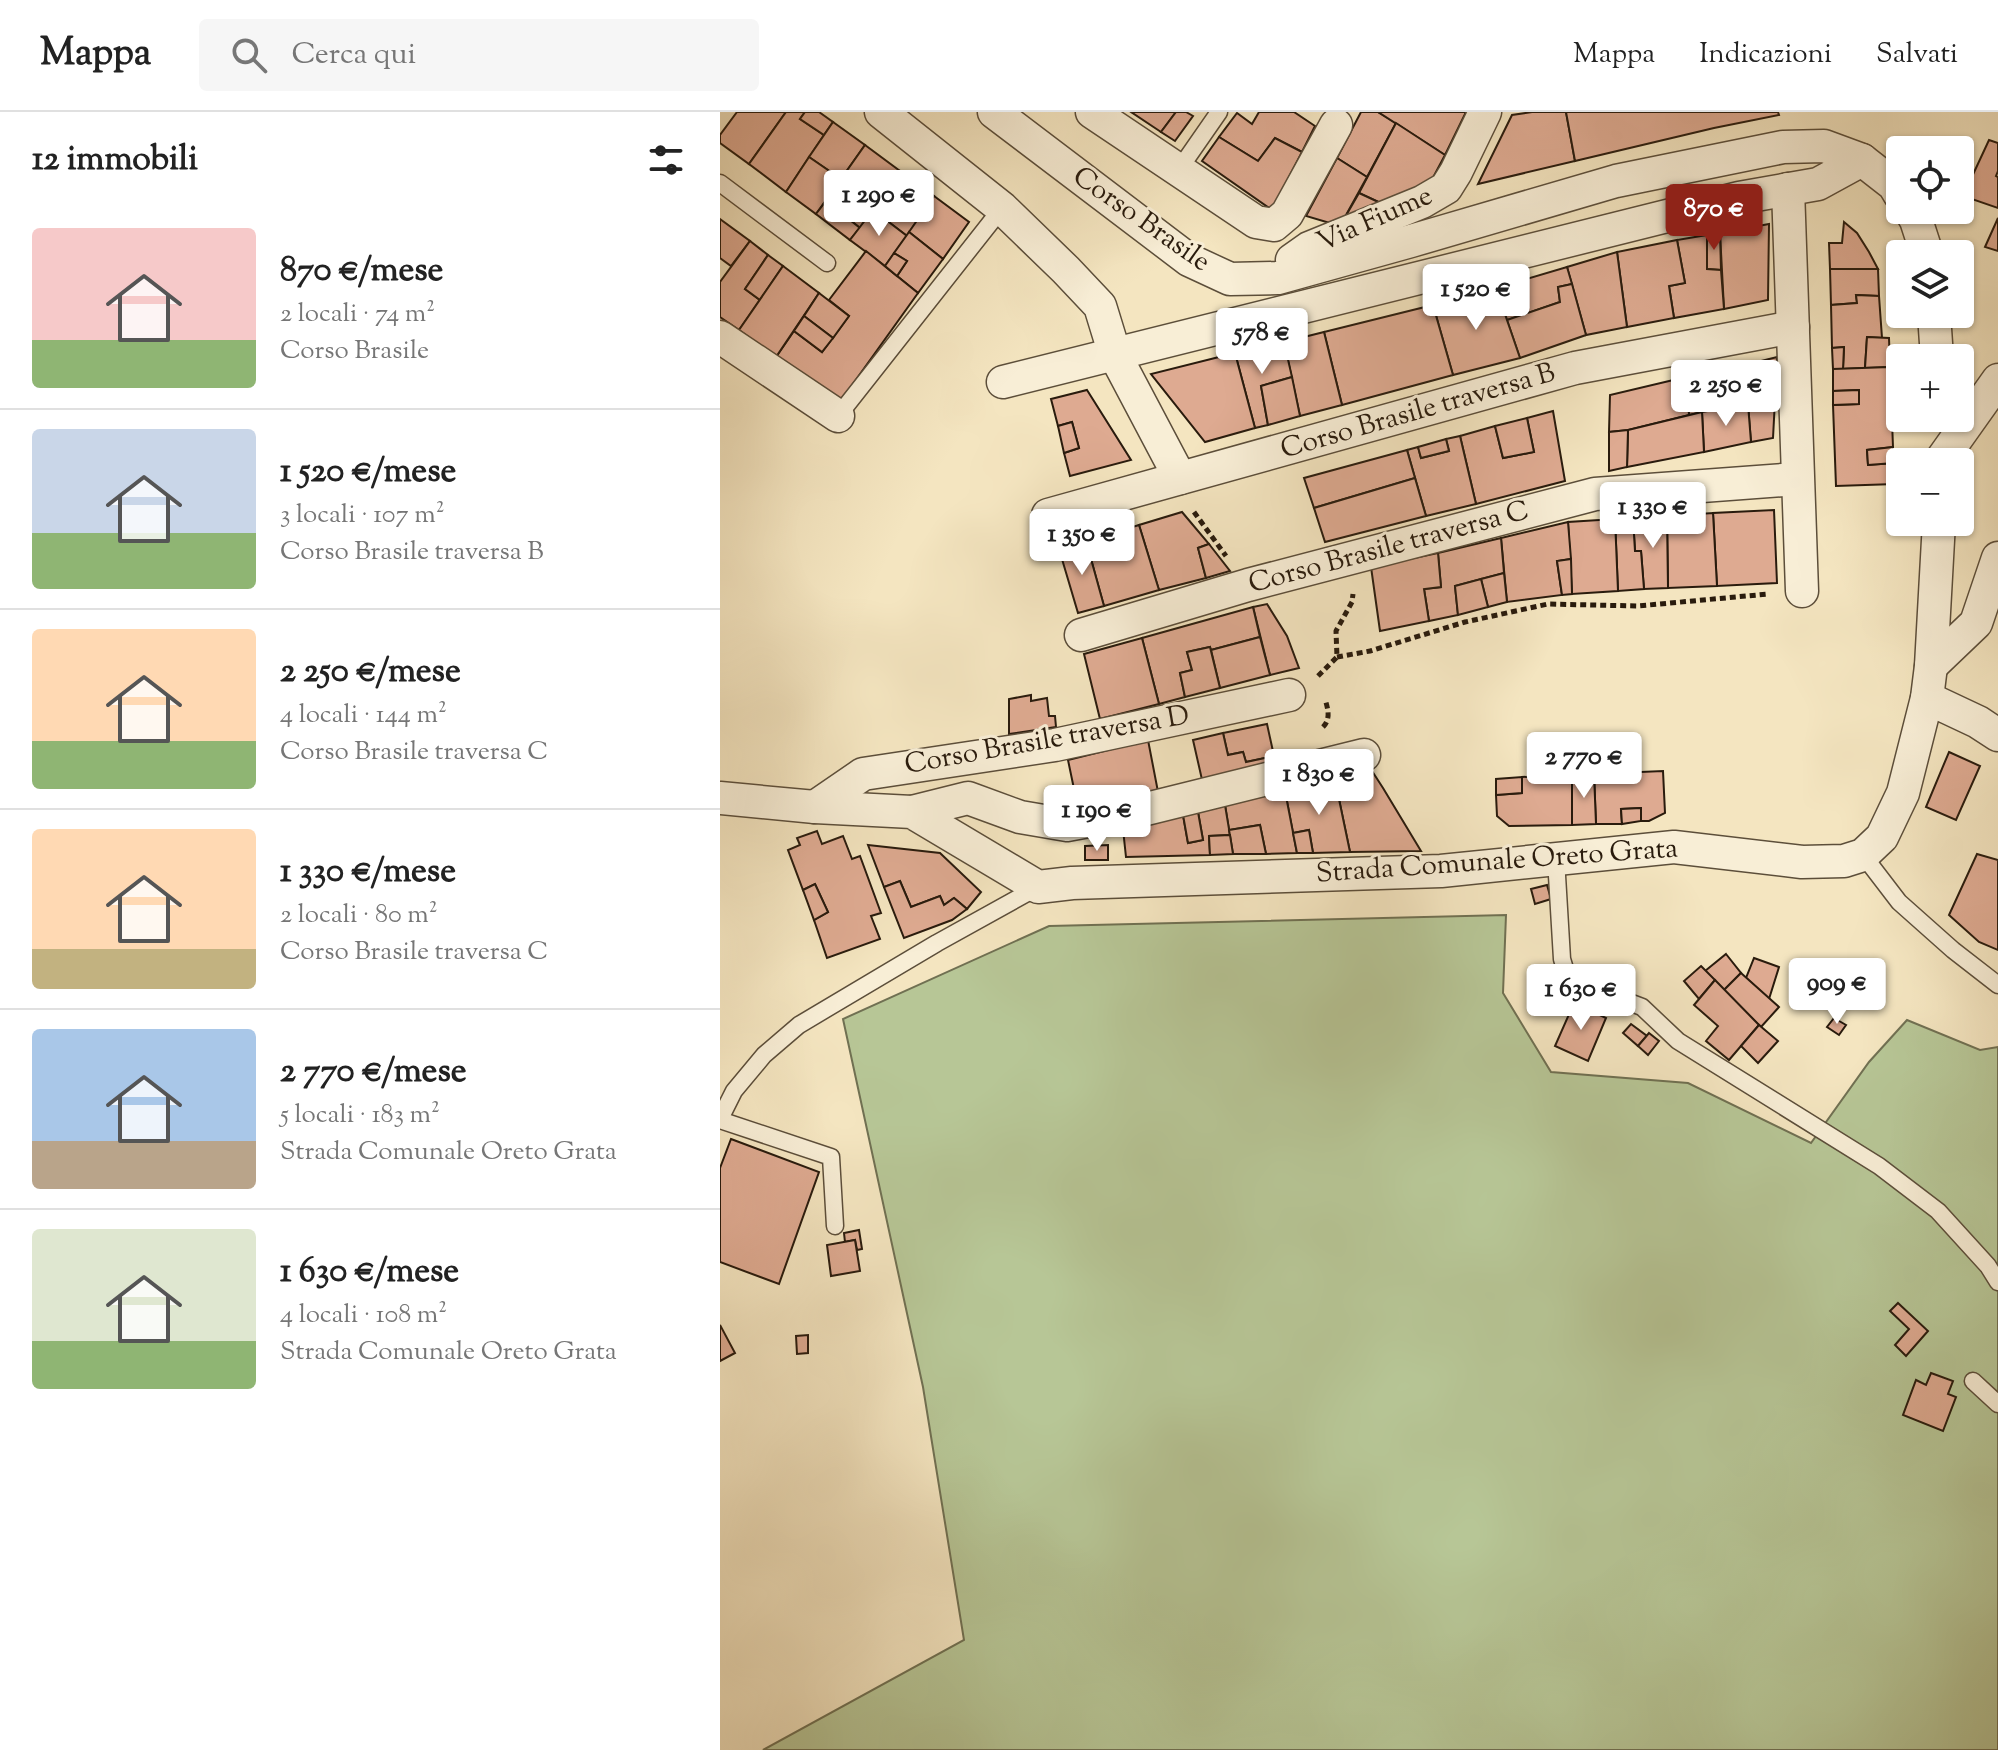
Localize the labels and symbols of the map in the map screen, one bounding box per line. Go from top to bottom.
street label: Corso Brasile [1064,158,1218,282]
pin: 1 290 € [805,170,953,238]
street label: Via Fiume [1311,177,1439,263]
pin: 870 € [1658,184,1770,252]
pin: 1 520 € [1402,264,1550,332]
pin: 578 € [1206,308,1318,376]
street label: Corso Brasile traversa B [1276,354,1560,470]
pin: 2 250 € [1652,360,1800,428]
pin: 1 330 € [1579,482,1727,550]
street label: Corso Brasile traversa C [1244,491,1534,605]
pin: 1 350 € [1008,509,1156,577]
street label: Corso Brasile traversa D [901,696,1193,786]
pin: 2 770 € [1510,732,1658,800]
pin: 1 830 € [1245,749,1393,817]
pin: 1 190 € [1023,785,1171,853]
street label: Strada Comunale Oreto Grata [1315,829,1679,895]
pin: 909 € [1781,958,1893,1026]
pin: 1 630 € [1507,964,1655,1032]

